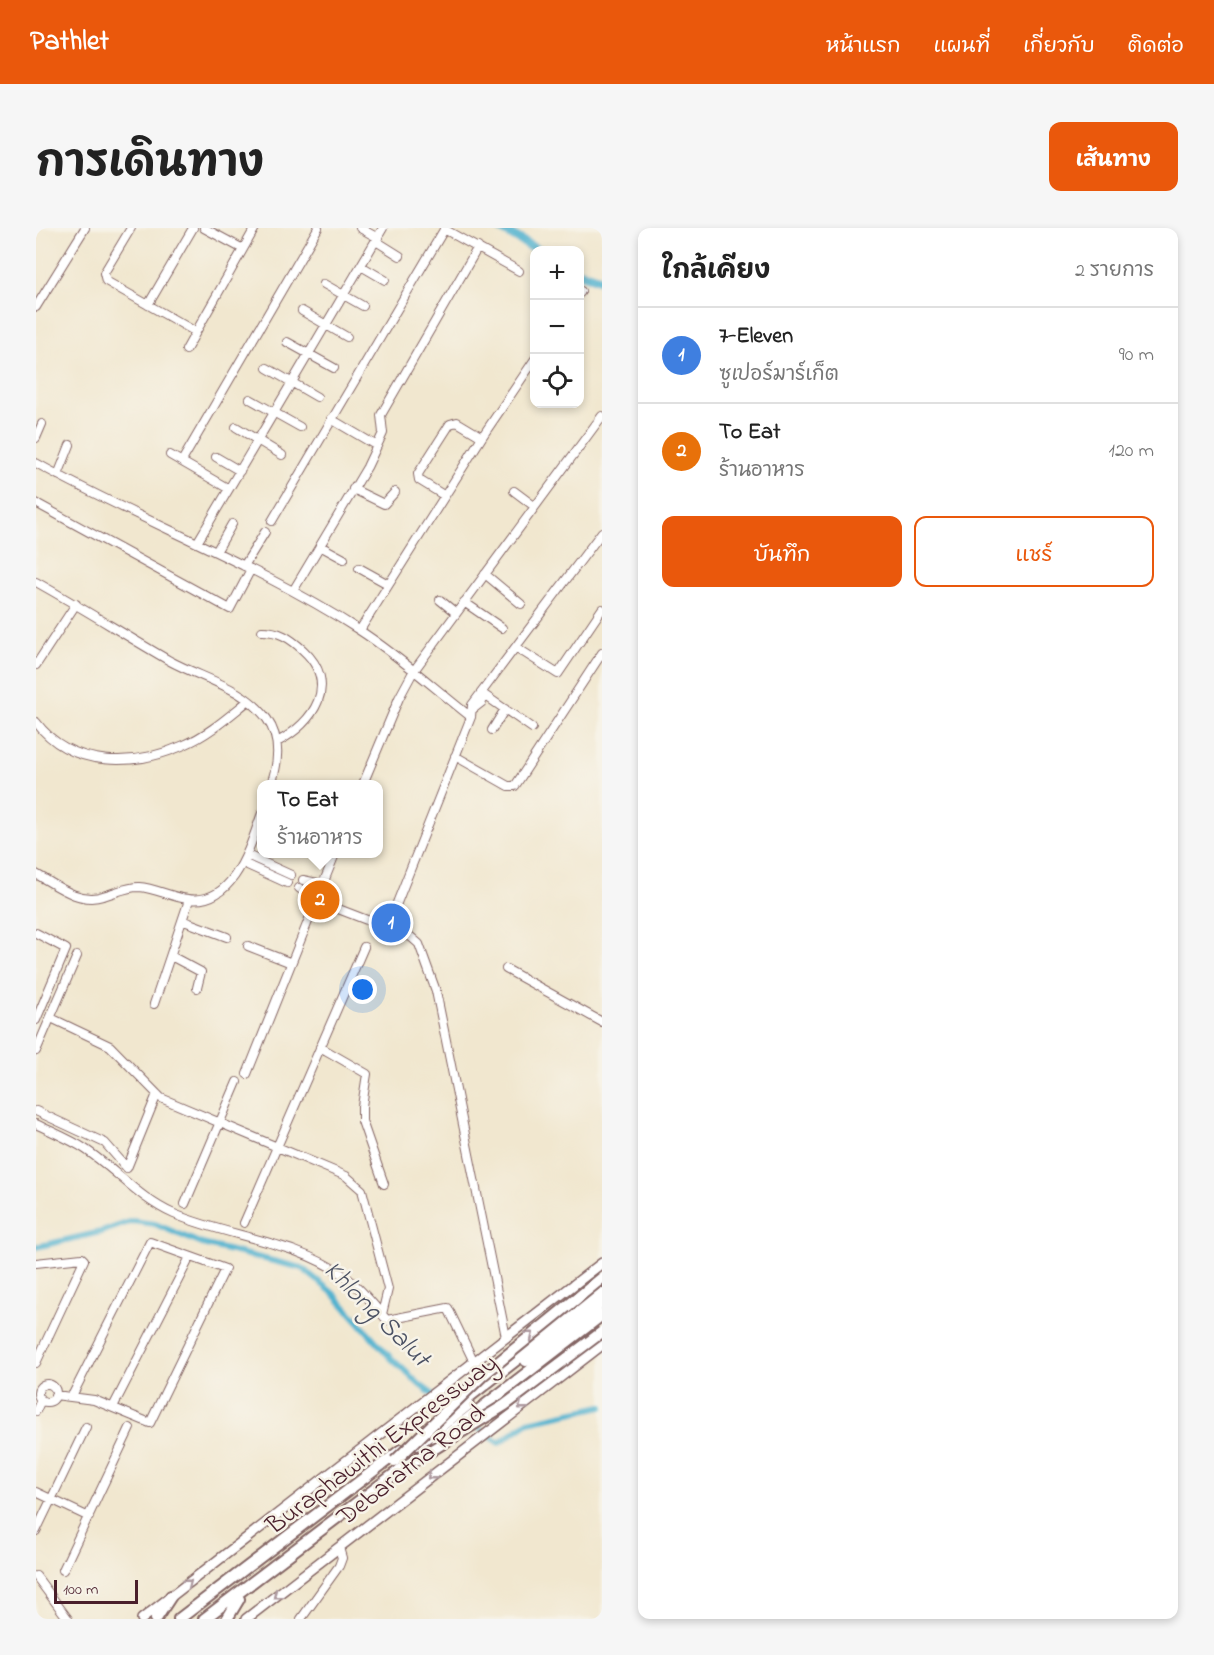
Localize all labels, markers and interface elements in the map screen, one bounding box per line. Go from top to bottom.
text: Pathlet [30,22,109,63]
text: หน้าแรก [826,32,901,62]
text: แผนที่ [934,32,990,62]
text: เกี่ยวกับ [1023,32,1095,62]
text: ติดต่อ [1128,32,1184,62]
button: เส้นทาง [1049,122,1178,191]
text: การเดินทาง [36,134,264,195]
map controls [530,246,584,408]
button: + [530,246,584,300]
text: ใกล้เคียง [662,253,770,291]
text: 2 รายการ [1075,257,1154,286]
button: − [530,300,584,354]
text: 7-Eleven [719,321,793,353]
text: 1 [678,341,685,370]
text: 90 m [1119,341,1154,370]
button: locate [530,354,584,408]
text: ซูเปอร์มาร์เก็ต [719,361,839,390]
text: To Eat [719,417,780,449]
text: 2 [677,437,686,466]
text: 120 m [1109,437,1154,466]
text: ร้านอาหาร [719,457,805,486]
button: บันทึก [662,516,902,587]
button: แชร์ [914,516,1154,587]
popup [257,780,383,858]
text: To Eat [277,785,338,817]
text: ร้านอาหาร [277,825,363,854]
pin: 2 [300,878,340,922]
pin: 1 [372,900,410,946]
your location [348,975,377,1004]
water label: Khlong Salut [313,1252,441,1380]
one-way arrow [523,1332,534,1343]
street label: Buraphawithi Expressway [258,1346,507,1546]
street label: Debaratna Road [329,1396,494,1537]
one-way arrow [518,1399,529,1410]
one-way arrow [427,1469,438,1480]
scale bar [54,1577,138,1604]
text: 100 m [63,1578,98,1602]
one-way arrow [181,1580,192,1591]
one-way arrow [272,1588,283,1599]

